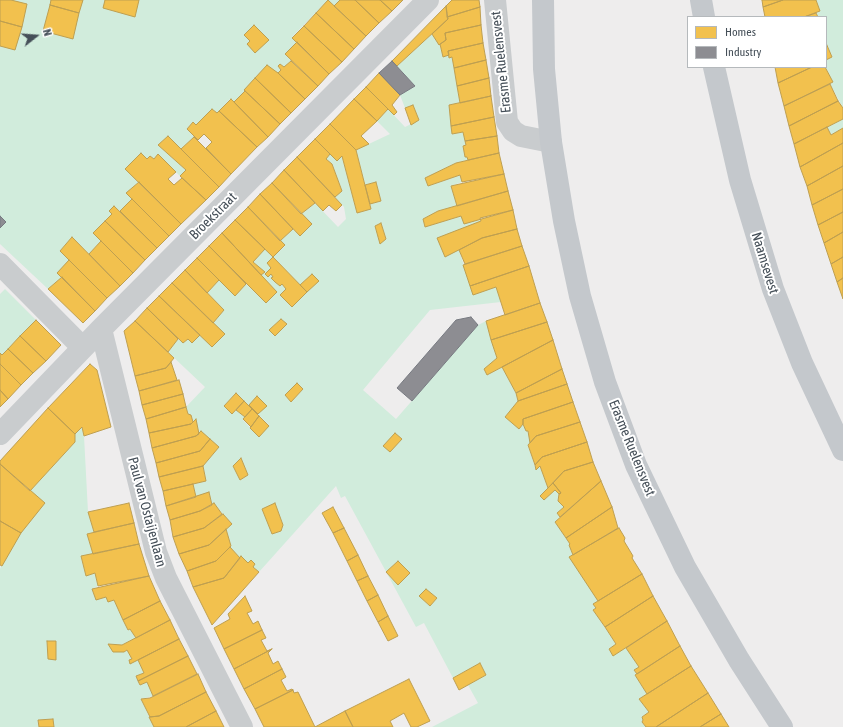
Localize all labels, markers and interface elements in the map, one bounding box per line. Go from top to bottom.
street label: Erasme Ruelensvest [487,10,515,114]
north arrow [16,16,56,56]
legend [687,16,827,68]
text: Homes [725,25,756,39]
text: N [41,28,54,37]
text: Industry [725,45,762,59]
street label: Broekstraat [186,189,240,243]
street label: Naamsevest [748,230,782,296]
street label: Erasme Ruelensvest [605,397,659,499]
street label: Paul van Ostaijenlaan [124,455,170,569]

